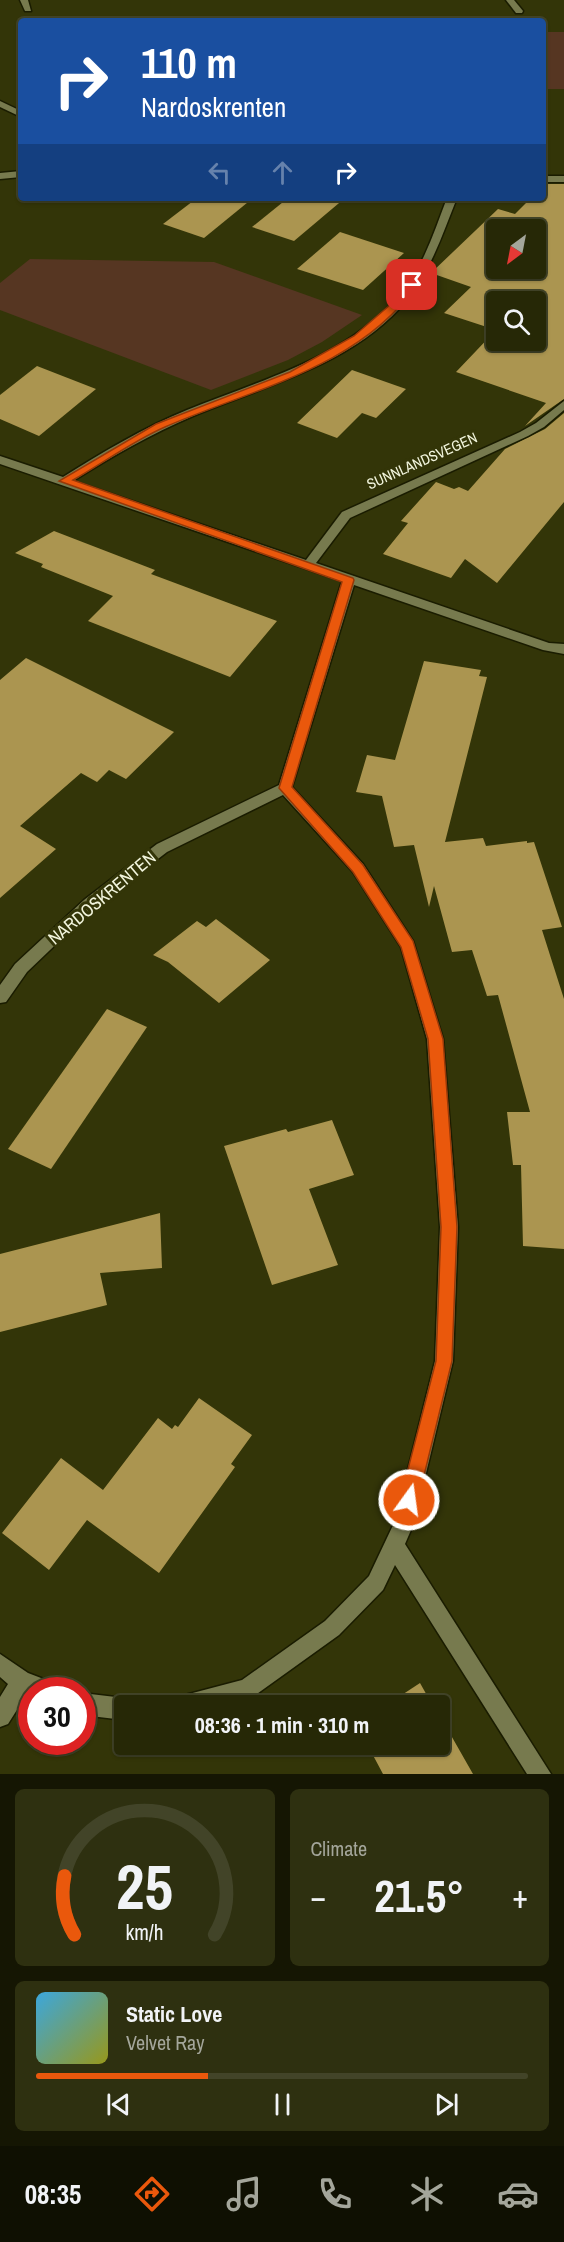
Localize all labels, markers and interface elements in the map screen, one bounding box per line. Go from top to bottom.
text: 110 m [141,35,237,91]
icon: right [42,42,120,120]
text: Nardoskrenten [141,89,286,125]
icon: left [203,156,236,189]
icon: ahead [266,156,299,189]
icon: right [329,156,362,189]
north arrow [486,219,546,279]
map controls [486,219,546,351]
pin [386,259,437,310]
icon: arrive [395,268,428,301]
button: search [486,291,546,351]
street label: SUNNLANDSVEGEN [363,427,480,494]
street label: NARDOSKRENTEN [42,845,161,950]
position arrow [377,1468,441,1532]
speed limit sign: 30 [18,1677,96,1755]
text: 08:36 · 1 min · 310 m [195,1710,369,1740]
text: Climate [311,1835,367,1862]
text: 25 [116,1844,173,1928]
text: 21.5° [374,1865,464,1926]
text: − [311,1874,326,1918]
text: + [512,1874,528,1918]
text: km/h [126,1918,164,1947]
text: Static Love [126,1999,222,2029]
text: Velvet Ray [126,2029,204,2056]
icon: previous [102,2088,135,2121]
icon: pause [266,2088,299,2121]
icon: next [430,2088,463,2121]
icon: directions [131,2173,173,2215]
icon: music [223,2173,265,2215]
icon: phone [314,2173,356,2215]
icon: climate [406,2173,448,2215]
icon: car [497,2173,539,2215]
text: 08:35 [25,2176,81,2212]

